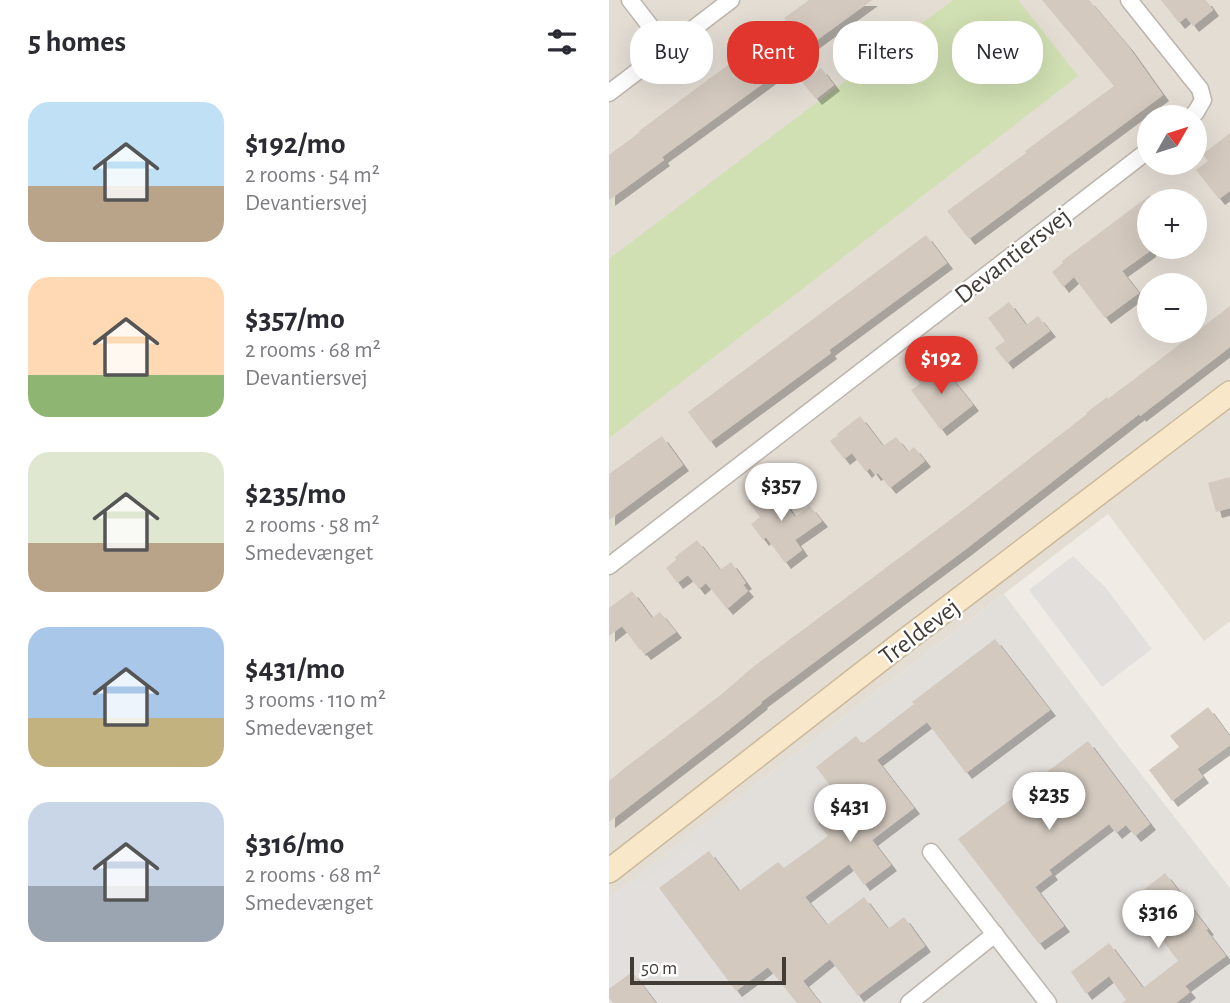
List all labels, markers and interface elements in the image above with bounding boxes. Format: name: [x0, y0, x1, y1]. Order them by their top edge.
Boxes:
chip: Buy: [630, 21, 713, 84]
chip: Rent: [727, 21, 819, 84]
chip: Filters: [833, 21, 938, 84]
chip: New: [952, 21, 1043, 84]
icon: filters: [543, 23, 581, 61]
text: 5 homes: [28, 27, 126, 57]
north arrow: [1137, 105, 1207, 175]
map controls: [1137, 105, 1207, 343]
text: $192/mo: [245, 129, 345, 159]
icon: home: [84, 130, 168, 214]
text: 2 rooms · 54 m²: [245, 164, 380, 187]
button: +: [1137, 189, 1207, 259]
text: Devantiersvej: [245, 192, 368, 215]
street label: Devantiersvej: [950, 203, 1075, 309]
button: −: [1137, 273, 1207, 343]
text: $357/mo: [245, 304, 345, 334]
icon: home: [84, 305, 168, 389]
pin: $192: [900, 336, 982, 396]
text: 2 rooms · 68 m²: [245, 339, 381, 362]
text: $192: [921, 347, 961, 370]
text: Devantiersvej: [245, 367, 368, 390]
pin: $357: [740, 463, 822, 523]
text: $357: [761, 474, 801, 497]
text: $235/mo: [245, 479, 346, 509]
icon: home: [84, 480, 168, 564]
text: 2 rooms · 58 m²: [245, 514, 380, 537]
text: Smedevænget: [245, 542, 373, 565]
street label: Treldevej: [875, 593, 964, 670]
text: $431/mo: [245, 654, 345, 684]
icon: home: [84, 655, 168, 739]
text: 3 rooms · 110 m²: [245, 689, 386, 712]
text: Smedevænget: [245, 717, 373, 740]
pin: $235: [1008, 772, 1090, 832]
text: $235: [1028, 783, 1070, 806]
pin: $431: [809, 784, 891, 844]
text: $431: [830, 795, 870, 818]
text: $316/mo: [245, 829, 344, 859]
icon: home: [84, 830, 168, 914]
text: 2 rooms · 68 m²: [245, 864, 381, 887]
pin: $316: [1117, 890, 1199, 950]
text: Smedevænget: [245, 892, 373, 915]
text: $316: [1138, 901, 1178, 924]
scale bar: [630, 954, 786, 986]
text: 50 m: [641, 959, 677, 978]

